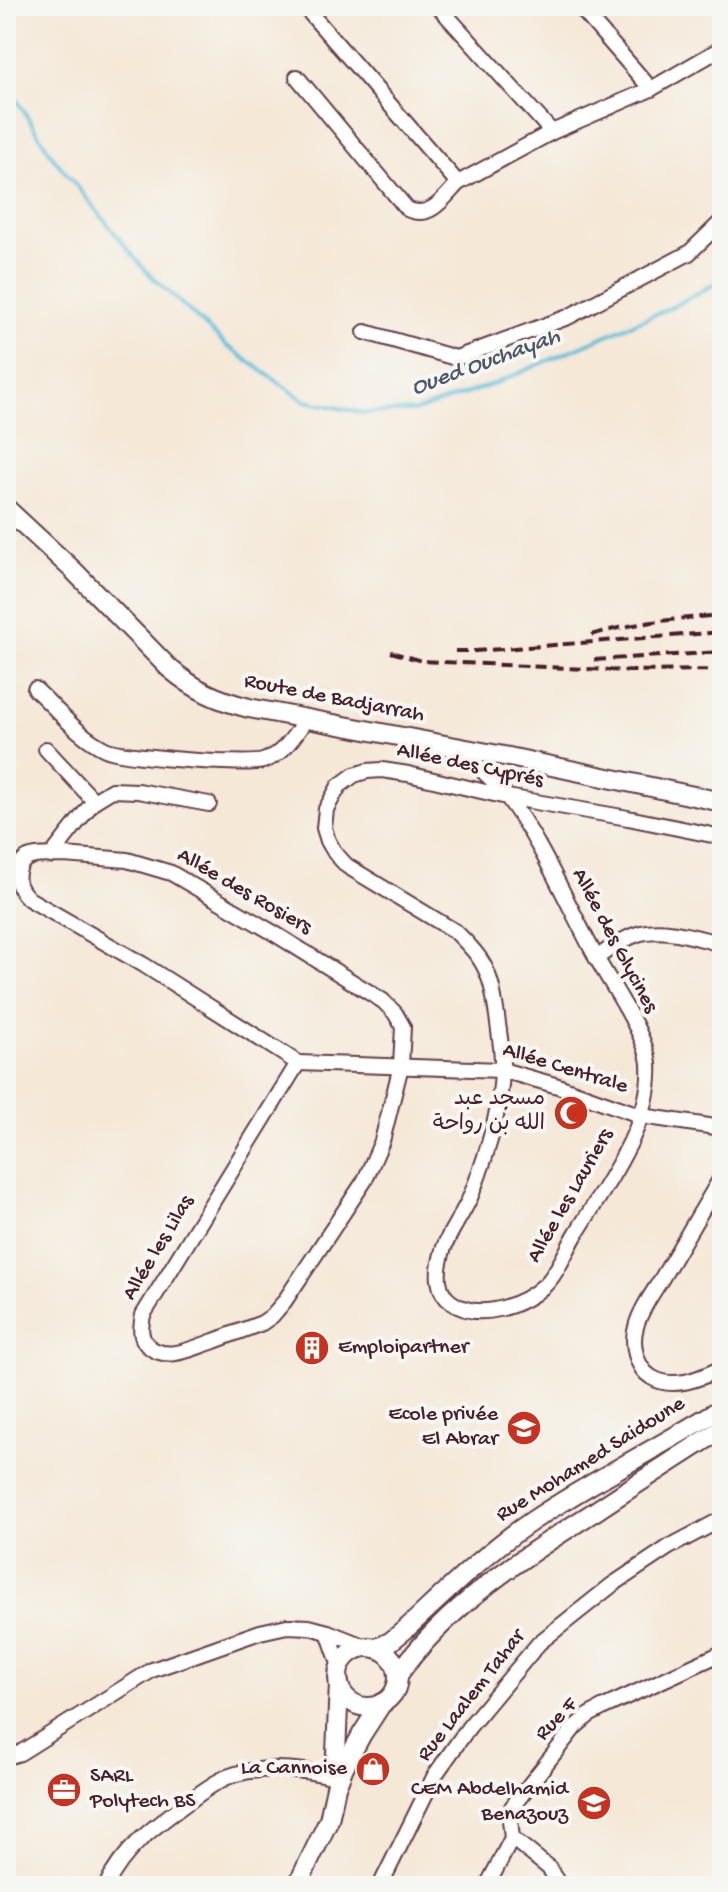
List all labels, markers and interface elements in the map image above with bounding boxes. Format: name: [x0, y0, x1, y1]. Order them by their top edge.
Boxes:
water label: Oued Ouchayah: [408, 322, 565, 403]
street label: Route de Badjarrah: [242, 669, 426, 729]
street label: Allée des Cyprés: [394, 738, 546, 794]
street label: Allée des Rosiers: [172, 843, 317, 942]
street label: Allée des Glycines: [565, 864, 663, 1018]
street label: Allée Centrale: [499, 1038, 631, 1101]
place label: مسجد عبد الله بن رواحة: [433, 1087, 545, 1138]
mosque icon: مسجد عبد الله بن رواحة: [552, 1094, 590, 1132]
street label: Allée les Lauriers: [522, 1124, 620, 1268]
street label: Allée les Lilas: [117, 1190, 201, 1305]
building icon: Emploipartner: [293, 1329, 331, 1367]
place label: Emploipartner: [338, 1335, 471, 1361]
street label: Rue Mohamed Saidoune: [492, 1391, 691, 1529]
place label: Ecole privée El Abrar: [388, 1402, 500, 1453]
school or university icon: Ecole privée El Abrar: [505, 1409, 543, 1447]
street label: Rue Laalem Tahar: [412, 1623, 533, 1767]
street label: Rue F: [530, 1692, 585, 1747]
shop icon: La Cannoise: [354, 1750, 392, 1788]
place label: La Cannoise: [241, 1756, 348, 1782]
place label: SARL Polytech BS: [89, 1764, 196, 1815]
office icon: SARL Polytech BS: [45, 1771, 83, 1809]
place label: CEM Abdelhamid Benazouz: [411, 1777, 570, 1828]
school or university icon: CEM Abdelhamid Benazouz: [575, 1784, 613, 1822]

